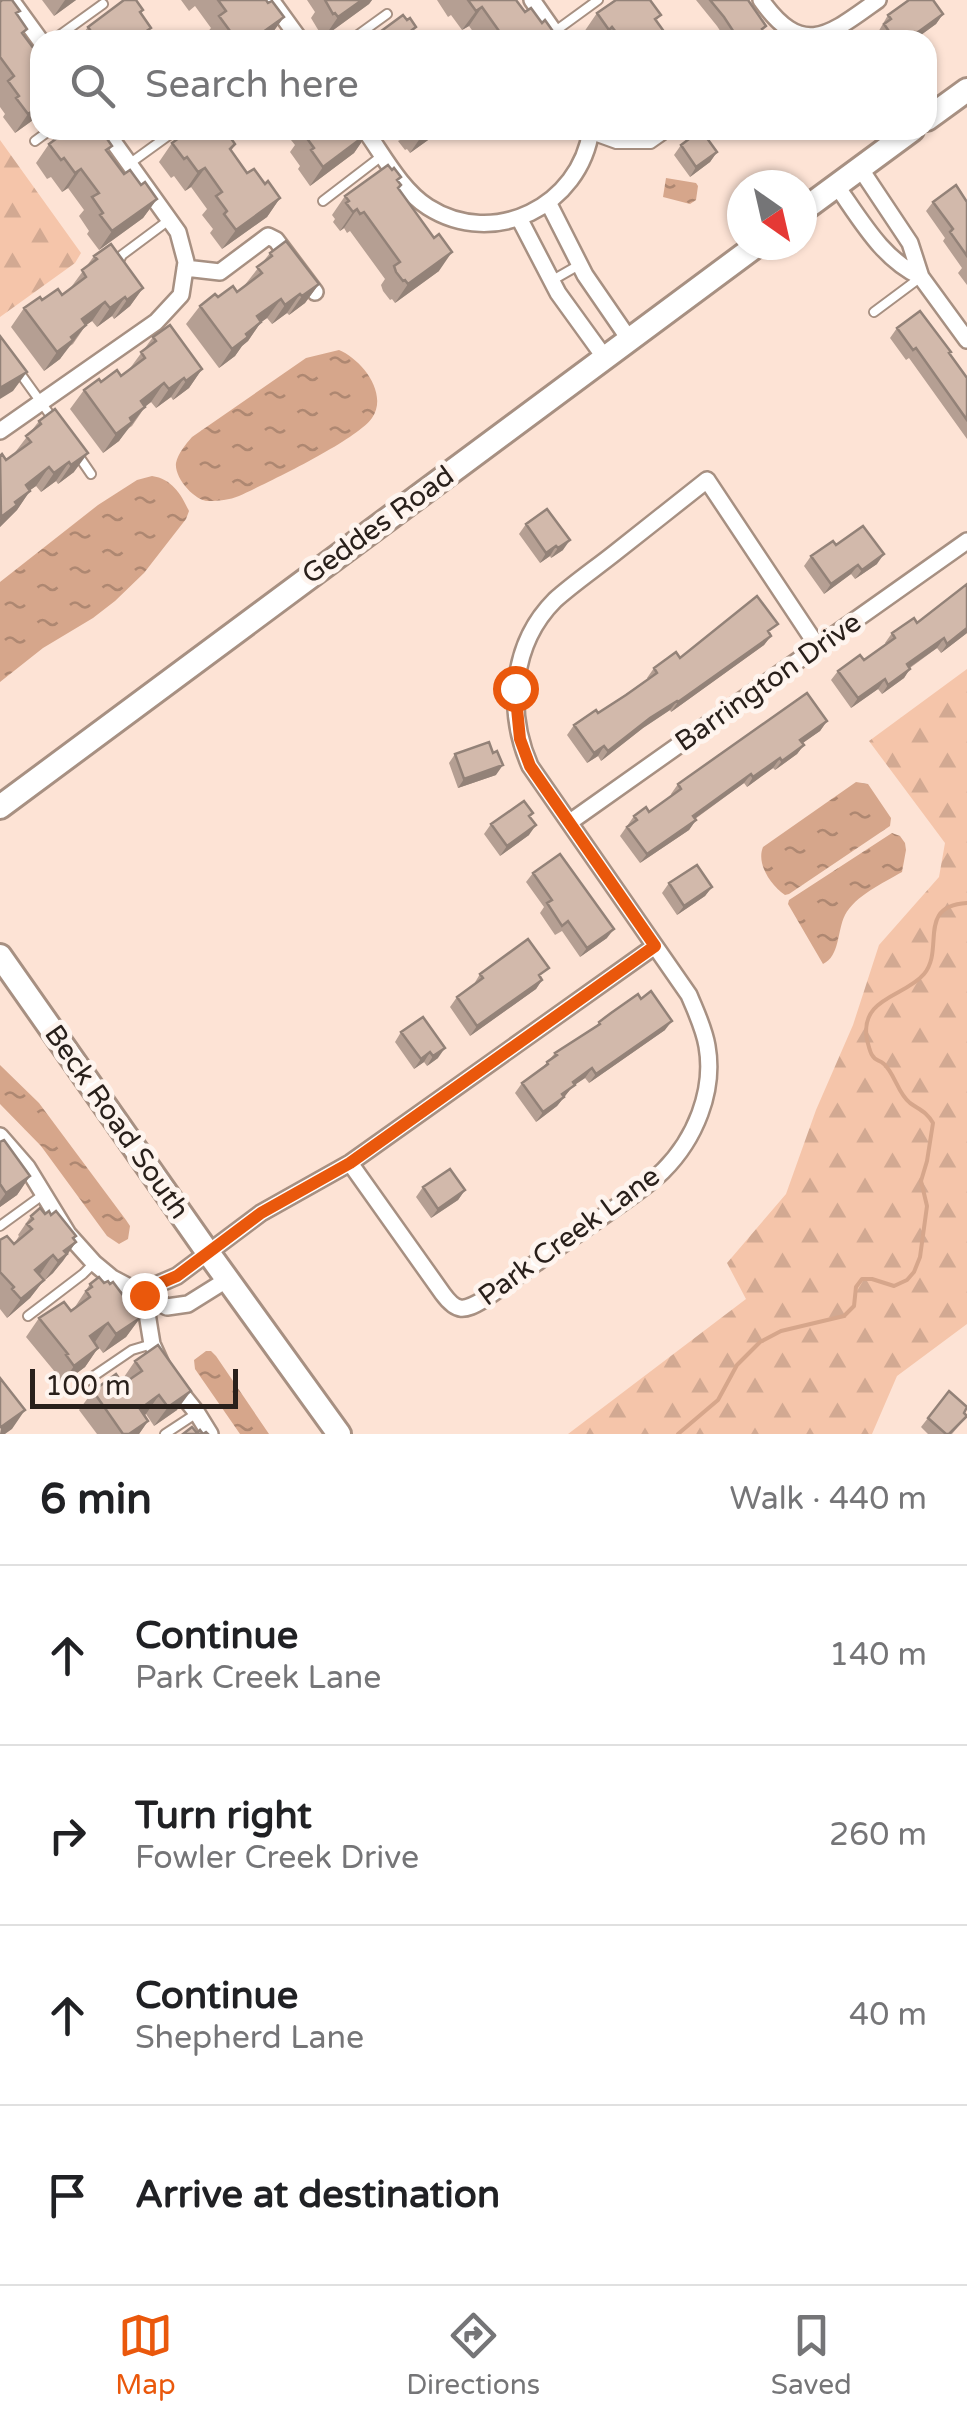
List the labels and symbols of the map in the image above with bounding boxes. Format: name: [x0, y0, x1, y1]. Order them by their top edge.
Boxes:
north arrow: [727, 170, 817, 260]
street label: Geddes Road: [295, 459, 461, 591]
street label: Barrington Drive: [669, 605, 867, 759]
route start: [493, 666, 539, 712]
street label: Beck Road South: [37, 1018, 197, 1226]
street label: Park Creek Lane: [472, 1159, 666, 1313]
route end: [122, 1273, 168, 1319]
scale bar: [30, 1364, 238, 1408]

